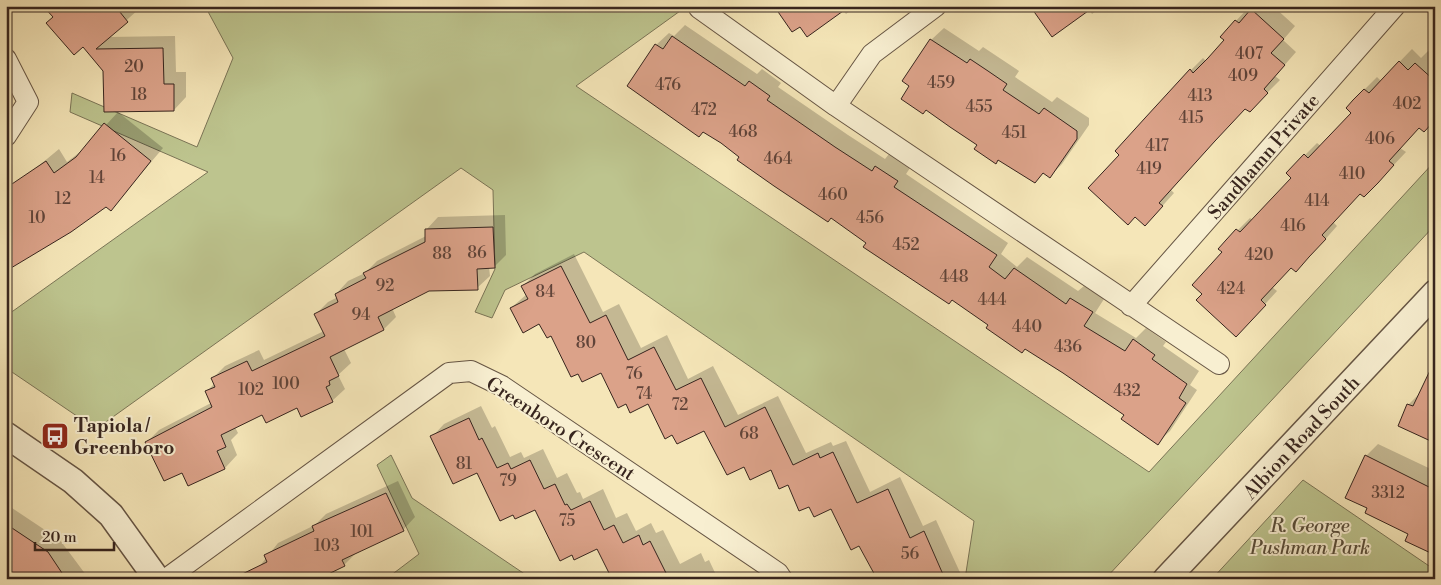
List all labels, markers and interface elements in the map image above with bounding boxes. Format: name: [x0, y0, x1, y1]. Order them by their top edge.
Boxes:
house number: 407: [1235, 44, 1263, 64]
house number: 20: [124, 57, 144, 77]
house number: 409: [1228, 66, 1258, 86]
house number: 459: [927, 73, 955, 93]
house number: 476: [655, 75, 681, 95]
house number: 18: [131, 85, 147, 105]
house number: 413: [1187, 86, 1213, 106]
street label: Sandhamn Private: [1203, 89, 1325, 224]
house number: 402: [1393, 94, 1422, 114]
house number: 455: [965, 97, 993, 117]
house number: 472: [691, 100, 717, 120]
house number: 415: [1178, 108, 1204, 128]
house number: 468: [728, 122, 758, 142]
house number: 451: [1001, 123, 1027, 143]
house number: 406: [1365, 129, 1395, 149]
house number: 417: [1145, 136, 1169, 156]
house number: 16: [110, 146, 126, 166]
house number: 464: [763, 149, 793, 169]
house number: 419: [1136, 159, 1162, 179]
house number: 410: [1339, 164, 1365, 184]
house number: 14: [89, 168, 105, 188]
house number: 460: [818, 185, 848, 205]
house number: 12: [55, 189, 71, 209]
house number: 414: [1304, 191, 1330, 211]
house number: 10: [29, 208, 46, 228]
house number: 456: [856, 208, 884, 228]
house number: 416: [1280, 216, 1306, 236]
house number: 452: [892, 235, 920, 255]
house number: 86: [467, 243, 487, 263]
house number: 88: [432, 244, 452, 264]
house number: 420: [1244, 245, 1274, 265]
house number: 448: [939, 267, 969, 287]
house number: 92: [376, 276, 394, 296]
house number: 424: [1217, 279, 1246, 299]
house number: 84: [535, 282, 555, 302]
house number: 444: [977, 290, 1007, 310]
house number: 94: [351, 305, 371, 325]
house number: 440: [1012, 317, 1042, 337]
house number: 80: [576, 333, 596, 353]
house number: 436: [1054, 337, 1082, 357]
house number: 76: [625, 364, 643, 384]
street label: Albion Road South: [1238, 371, 1365, 505]
street label: Greenboro Crescent: [481, 372, 640, 486]
house number: 100: [272, 374, 300, 394]
house number: 102: [238, 380, 264, 400]
house number: 432: [1113, 381, 1141, 401]
house number: 74: [636, 384, 653, 404]
house number: 72: [672, 395, 689, 415]
place label: Tapiola / Greenboro: [74, 414, 174, 460]
bus stop icon: Tapiola / Greenboro: [40, 421, 70, 451]
house number: 68: [739, 424, 759, 444]
house number: 81: [456, 454, 472, 474]
house number: 79: [499, 471, 517, 491]
house number: 3312: [1371, 483, 1405, 503]
house number: 75: [559, 511, 575, 531]
park label: R. George Pushman Park: [1249, 514, 1370, 560]
scale bar: [35, 520, 114, 552]
house number: 101: [350, 522, 374, 542]
text: 20 m: [42, 528, 77, 547]
house number: 103: [314, 536, 340, 556]
house number: 56: [901, 544, 920, 564]

